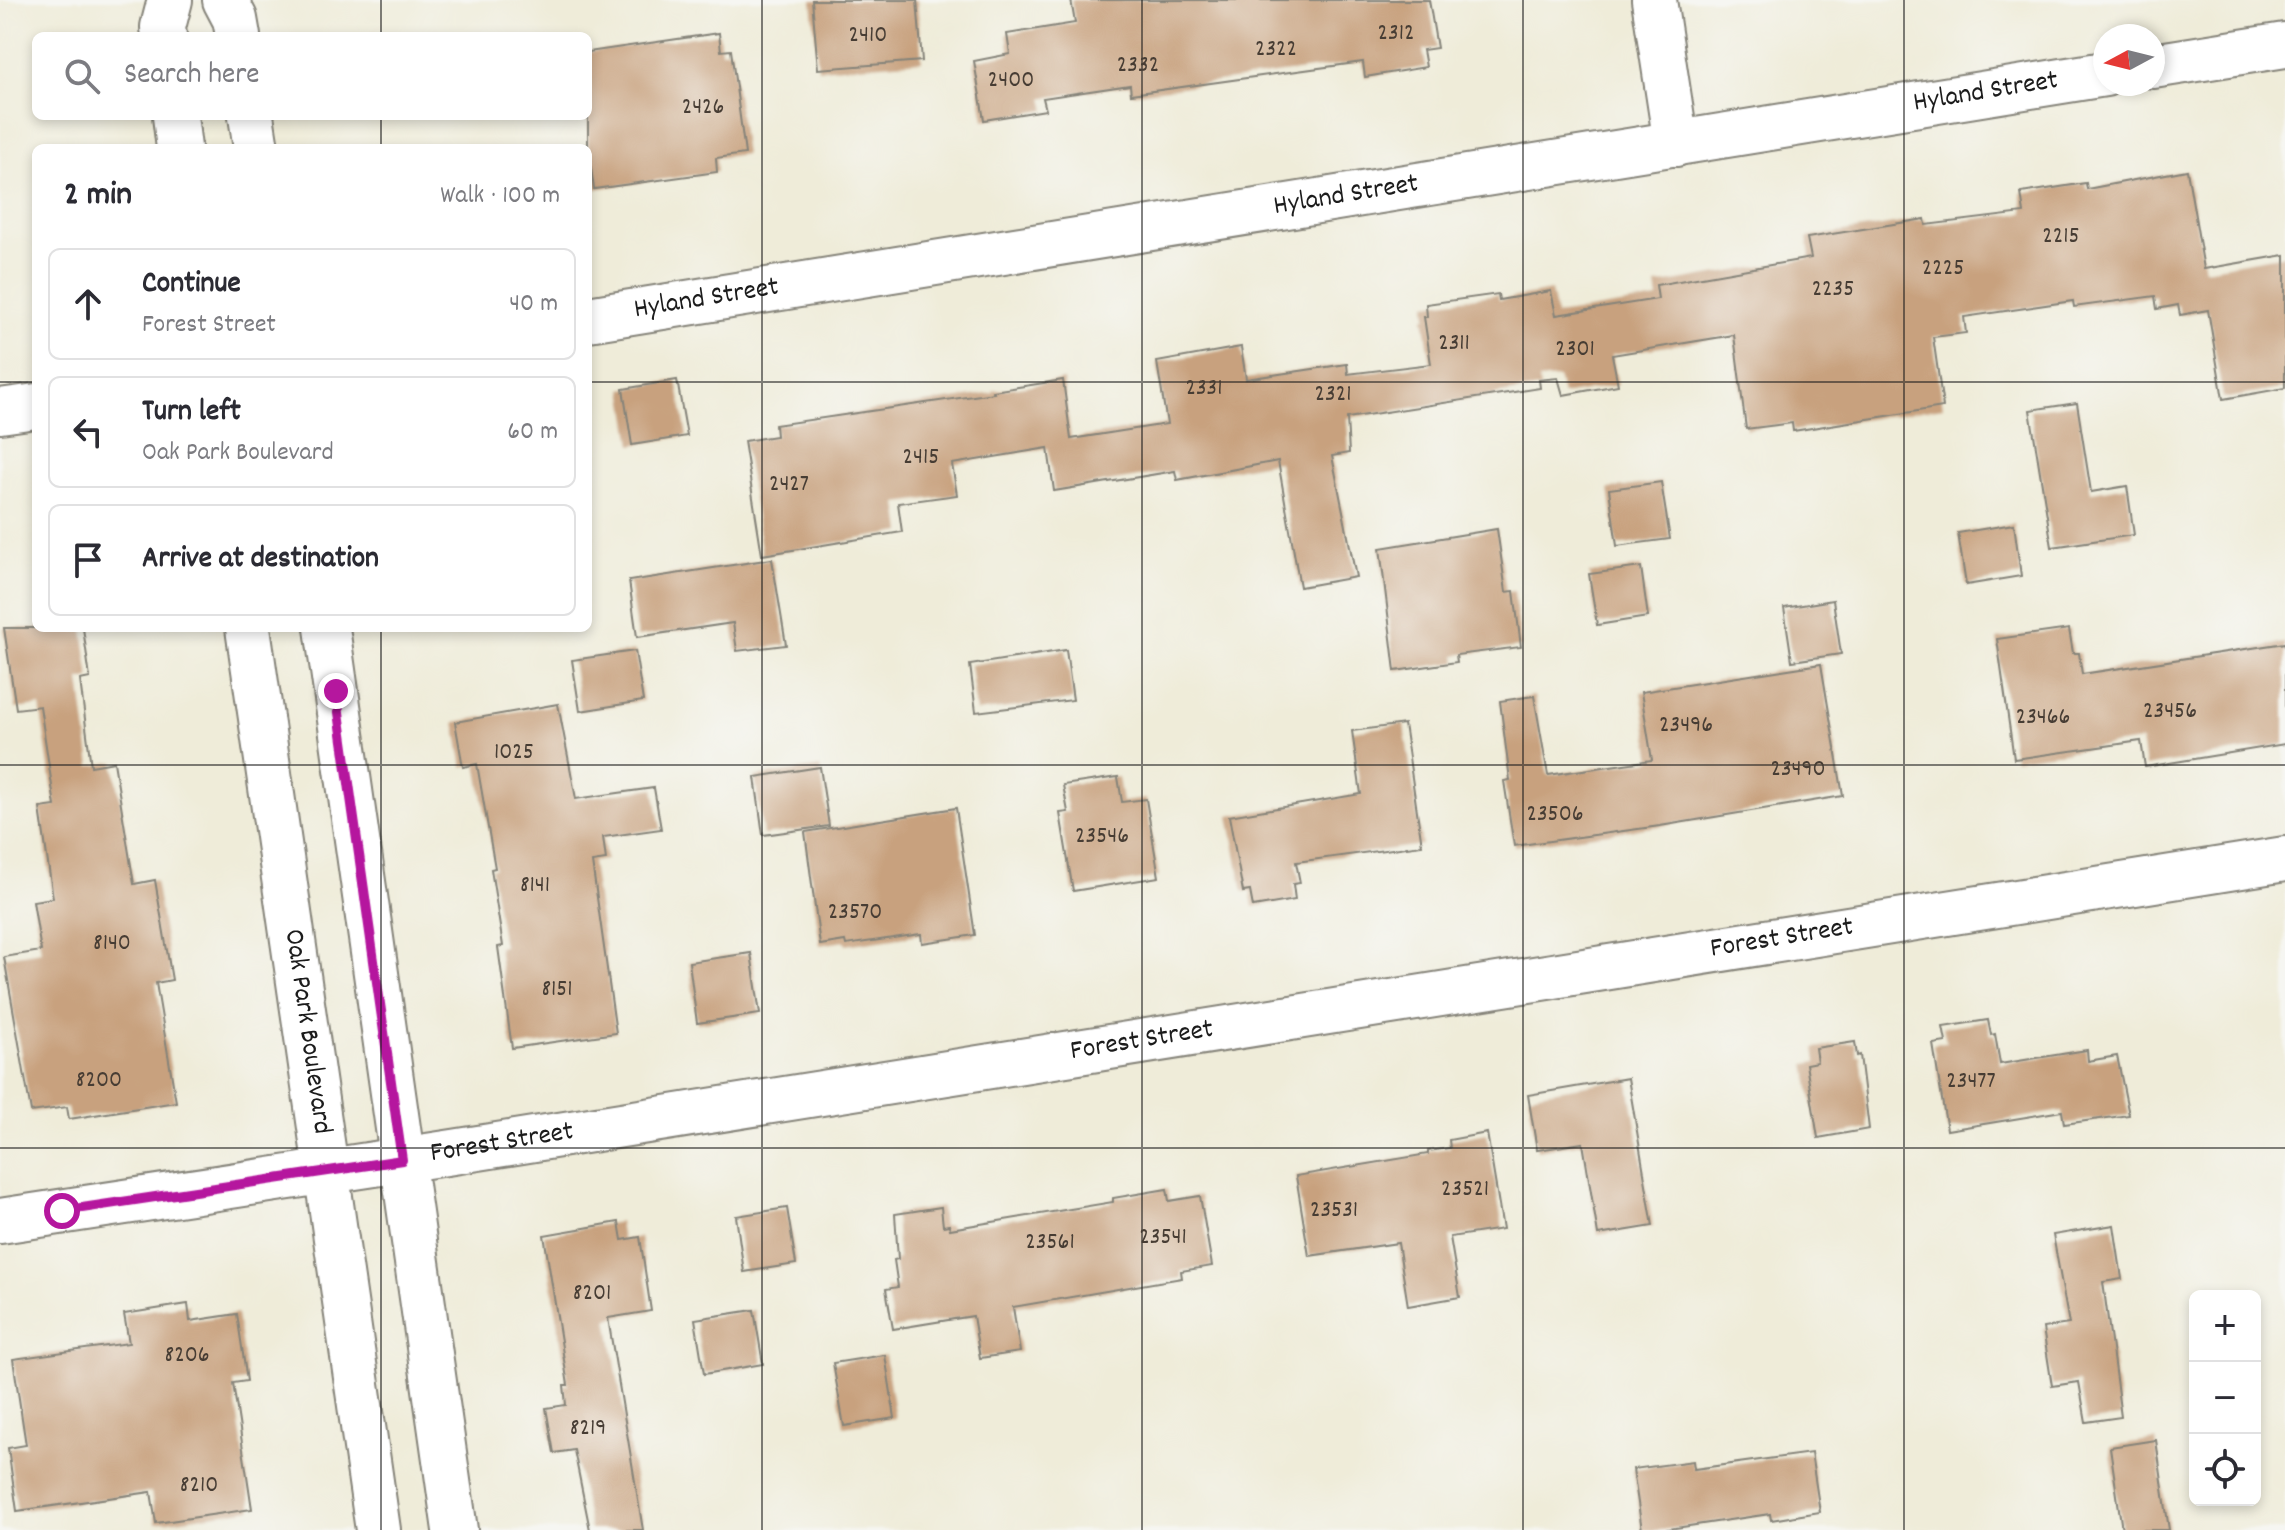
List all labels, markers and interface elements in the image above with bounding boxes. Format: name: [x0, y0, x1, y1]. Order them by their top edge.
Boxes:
house number: 2312: [1378, 17, 1414, 51]
house number: 2410: [849, 19, 887, 53]
north arrow: [2093, 24, 2165, 96]
search box: [32, 32, 592, 120]
house number: 2322: [1255, 33, 1297, 67]
house number: 2332: [1117, 49, 1159, 83]
icon: search: [60, 54, 104, 98]
text: Search here: [124, 55, 260, 98]
street label: Hyland Street: [1911, 62, 2061, 125]
house number: 2400: [988, 64, 1034, 98]
house number: 2426: [682, 91, 724, 125]
street label: Hyland Street: [1271, 165, 1421, 228]
text: 2 min: [64, 172, 132, 221]
text: Walk · 100 m: [440, 178, 560, 215]
house number: 2215: [2042, 220, 2080, 254]
house number: 2225: [1922, 252, 1964, 286]
text: Continue: [142, 264, 241, 307]
street label: Hyland Street: [631, 268, 782, 331]
house number: 2235: [1812, 273, 1854, 307]
icon: ahead: [66, 282, 110, 326]
text: 40 m: [509, 286, 558, 323]
text: Forest Street: [142, 307, 276, 344]
house number: 2311: [1438, 327, 1470, 361]
house number: 2301: [1555, 333, 1595, 367]
house number: 2331: [1185, 372, 1223, 406]
house number: 2321: [1315, 378, 1351, 412]
text: Turn left: [142, 392, 241, 435]
icon: left: [66, 410, 110, 454]
text: 60 m: [507, 414, 558, 451]
text: Oak Park Boulevard: [142, 435, 334, 472]
house number: 2415: [903, 441, 939, 475]
house number: 2427: [769, 468, 809, 502]
icon: arrive: [66, 538, 110, 582]
text: Arrive at destination: [142, 539, 379, 582]
route end: [318, 673, 354, 709]
house number: 23456: [2143, 695, 2197, 729]
house number: 23466: [2016, 701, 2070, 735]
house number: 23496: [1659, 709, 1713, 743]
house number: 1025: [494, 736, 534, 770]
house number: 23490: [1770, 753, 1826, 787]
house number: 23506: [1526, 798, 1584, 832]
house number: 23546: [1075, 820, 1129, 854]
house number: 8141: [520, 869, 550, 903]
house number: 23570: [828, 896, 882, 930]
street label: Forest Street: [1707, 908, 1856, 971]
house number: 8140: [93, 927, 131, 961]
street label: Oak Park Boulevard: [272, 927, 341, 1137]
house number: 8151: [541, 973, 573, 1007]
street label: Forest Street: [1068, 1011, 1216, 1073]
house number: 8200: [76, 1064, 122, 1098]
house number: 23477: [1946, 1065, 1996, 1099]
street label: Forest Street: [428, 1113, 577, 1175]
house number: 23521: [1441, 1173, 1489, 1207]
route start: [44, 1193, 80, 1229]
house number: 23531: [1310, 1194, 1358, 1228]
house number: 23541: [1139, 1221, 1187, 1255]
house number: 23561: [1025, 1226, 1075, 1260]
house number: 8201: [573, 1277, 611, 1311]
map controls: [2189, 1290, 2261, 1506]
button: +: [2189, 1290, 2261, 1362]
house number: 8206: [165, 1339, 209, 1373]
button: −: [2189, 1362, 2261, 1434]
house number: 8219: [570, 1412, 606, 1446]
button: locate: [2189, 1434, 2261, 1506]
house number: 8210: [180, 1469, 218, 1503]

